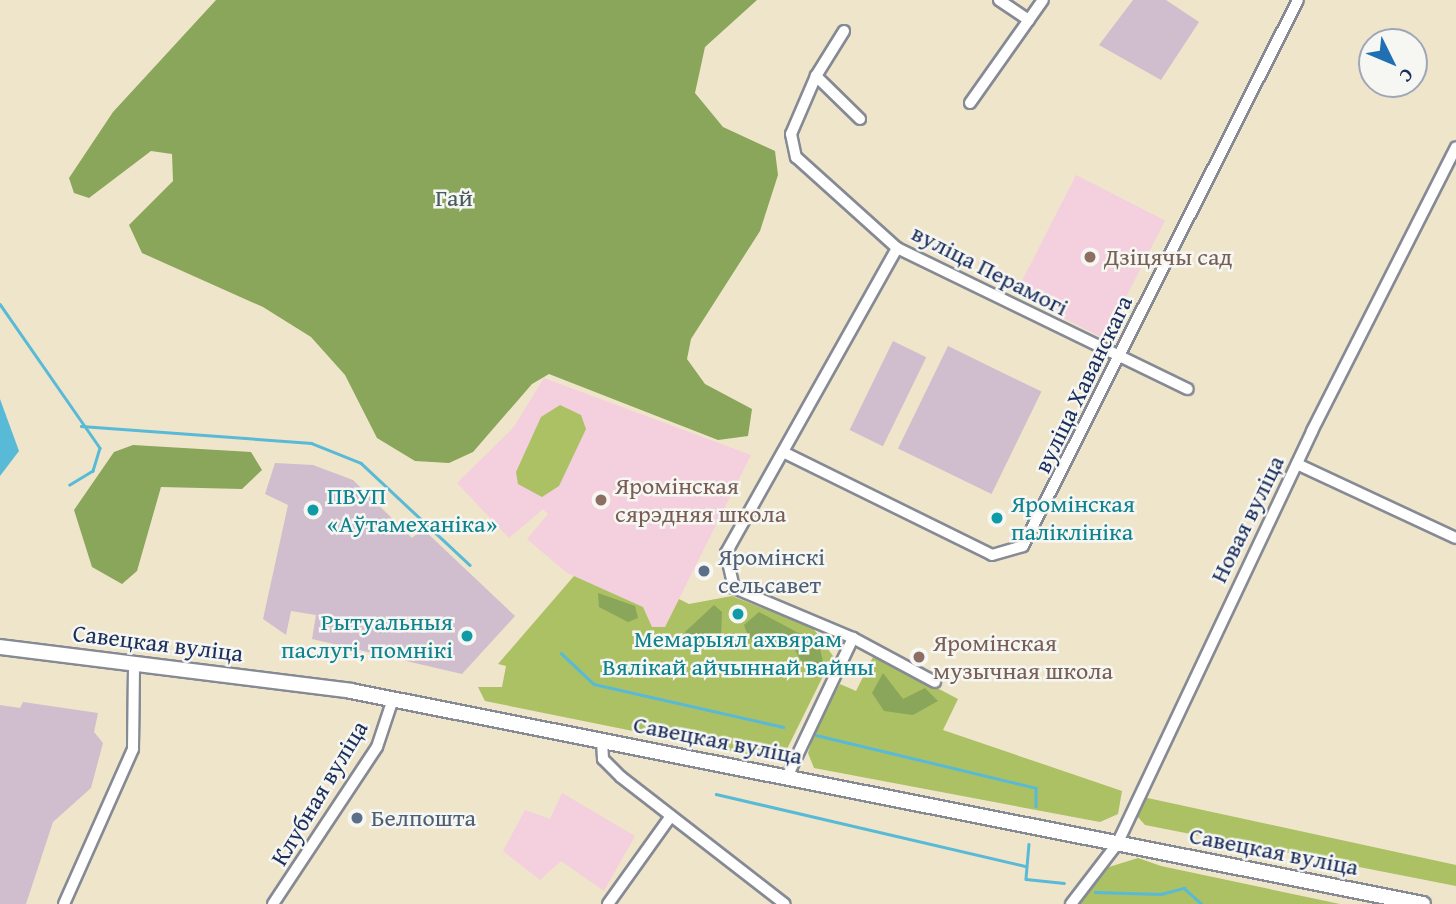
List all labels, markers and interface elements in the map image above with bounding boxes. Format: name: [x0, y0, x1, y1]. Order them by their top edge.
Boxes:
north arrow: [1358, 28, 1428, 98]
text: С: [1393, 62, 1421, 89]
park label: Гай: [435, 184, 473, 212]
street label: вуліца Перамогі: [907, 218, 1073, 322]
place label: Дзіцячы сад: [1104, 243, 1232, 271]
marker: Дзіцячы сад: [1082, 249, 1098, 265]
street label: вуліца Хаванскага: [1028, 291, 1138, 477]
street label: Новая вуліца: [1204, 451, 1290, 587]
place label: Яромінская сярэдняя школа: [615, 472, 786, 528]
place label: ПВУП «Аўтамеханіка»: [327, 482, 497, 538]
place label: Яромінская паліклініка: [1011, 490, 1135, 546]
marker: Яромінская сярэдняя школа: [593, 492, 609, 508]
marker: ПВУП «Аўтамеханіка»: [305, 502, 321, 518]
marker: Яромінская паліклініка: [989, 510, 1005, 526]
place label: Яромінскі сельсавет: [718, 543, 825, 599]
marker: Яромінскі сельсавет: [696, 563, 712, 579]
marker: Мемарыял ахвярам Вялікай айчыннай вайны: [730, 606, 746, 622]
place label: Рытуальныя паслугі, помнікі: [281, 608, 453, 664]
street label: Савецкая вуліца: [71, 618, 245, 668]
place label: Мемарыял ахвярам Вялікай айчыннай вайны: [602, 625, 874, 681]
marker: Рытуальныя паслугі, помнікі: [459, 628, 475, 644]
place label: Яромінская музычная школа: [933, 629, 1113, 685]
marker: Яромінская музычная школа: [911, 649, 927, 665]
street label: Савецкая вуліца: [631, 710, 805, 770]
street label: Клубная вуліца: [264, 715, 374, 871]
place label: Белпошта: [371, 804, 476, 832]
marker: Белпошта: [349, 810, 365, 826]
street label: Савецкая вуліца: [1187, 821, 1361, 881]

